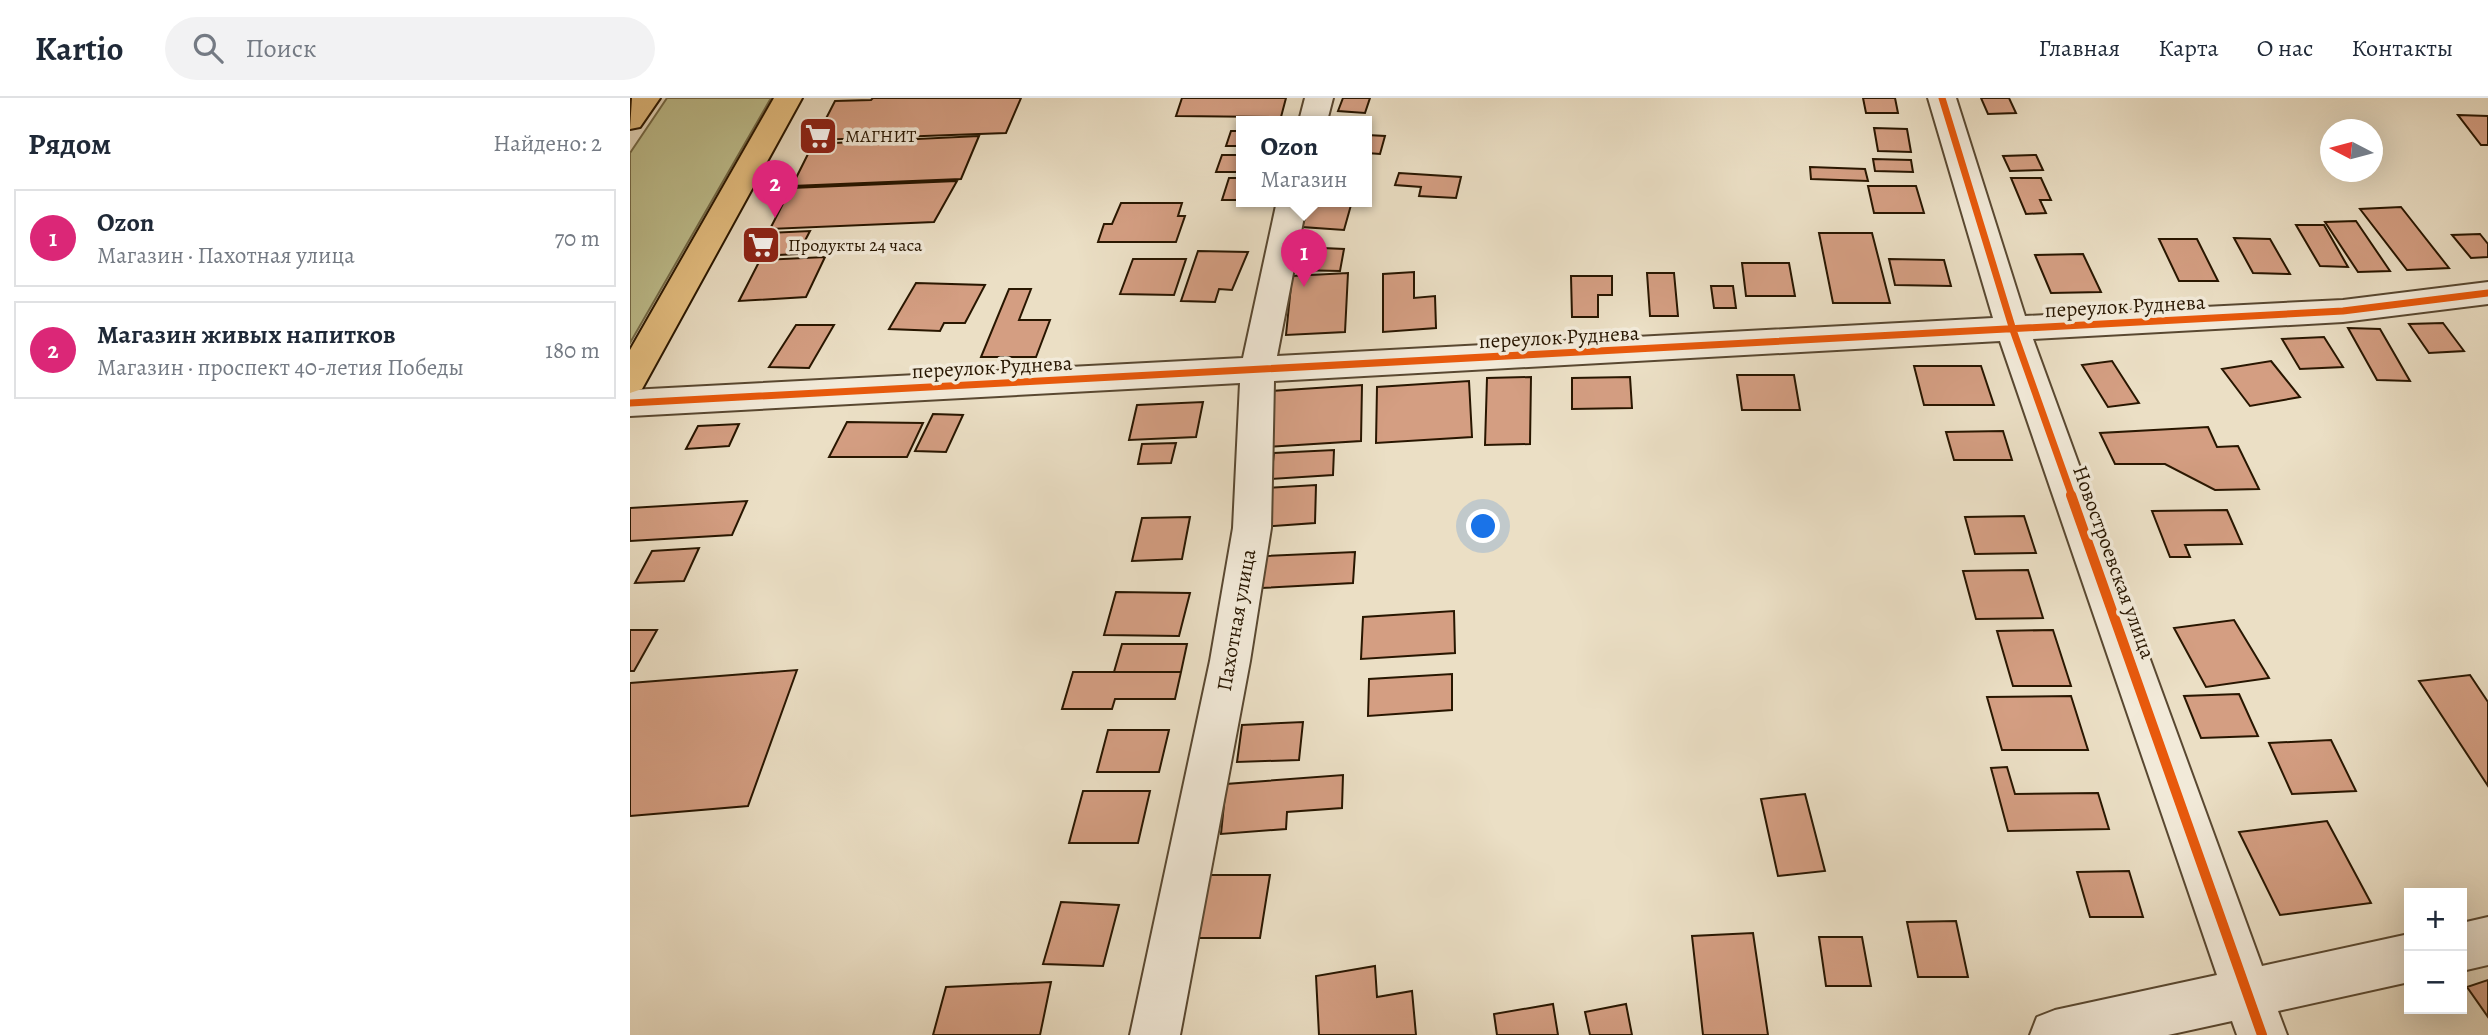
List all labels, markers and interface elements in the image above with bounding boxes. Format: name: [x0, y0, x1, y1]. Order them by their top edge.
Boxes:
search box: [165, 17, 655, 80]
text: Kartio: [35, 26, 123, 71]
icon: search: [189, 29, 227, 67]
text: Поиск: [245, 31, 317, 66]
text: Главная: [2039, 32, 2120, 64]
text: Карта: [2158, 32, 2219, 64]
text: О нас: [2257, 32, 2313, 64]
text: Контакты: [2351, 32, 2453, 64]
supermarket icon: МАГНИТ: [797, 115, 839, 157]
popup: [1236, 116, 1372, 207]
north arrow: [2320, 119, 2383, 182]
text: Рядом: [28, 124, 111, 164]
place label: МАГНИТ: [845, 124, 916, 148]
text: Найдено: 2: [493, 128, 602, 159]
text: Ozon: [1261, 129, 1318, 164]
pin: 2: [752, 160, 798, 218]
text: Магазин: [1261, 164, 1347, 195]
text: Ozon: [97, 205, 155, 240]
text: 1: [49, 223, 57, 254]
text: 70 m: [554, 223, 600, 254]
supermarket icon: Продукты 24 часа: [740, 224, 782, 266]
pin: 1: [1281, 229, 1327, 287]
place label: Продукты 24 часа: [788, 233, 923, 257]
text: Магазин · Пахотная улица: [97, 240, 355, 271]
street label: переулок Руднева: [2044, 288, 2206, 324]
text: Магазин живых напитков: [97, 317, 396, 352]
street label: переулок Руднева: [1478, 319, 1640, 355]
text: 2: [47, 335, 59, 366]
text: 180 m: [545, 335, 600, 366]
street label: переулок Руднева: [911, 349, 1073, 385]
text: Магазин · проспект 40-летия Победы: [97, 352, 464, 383]
street label: Новостроевская улица: [2066, 462, 2162, 663]
your location: [1466, 509, 1500, 543]
street label: Пахотная улица: [1210, 546, 1262, 693]
map controls: [2404, 888, 2467, 1014]
button: +: [2404, 888, 2467, 951]
button: −: [2404, 951, 2467, 1014]

